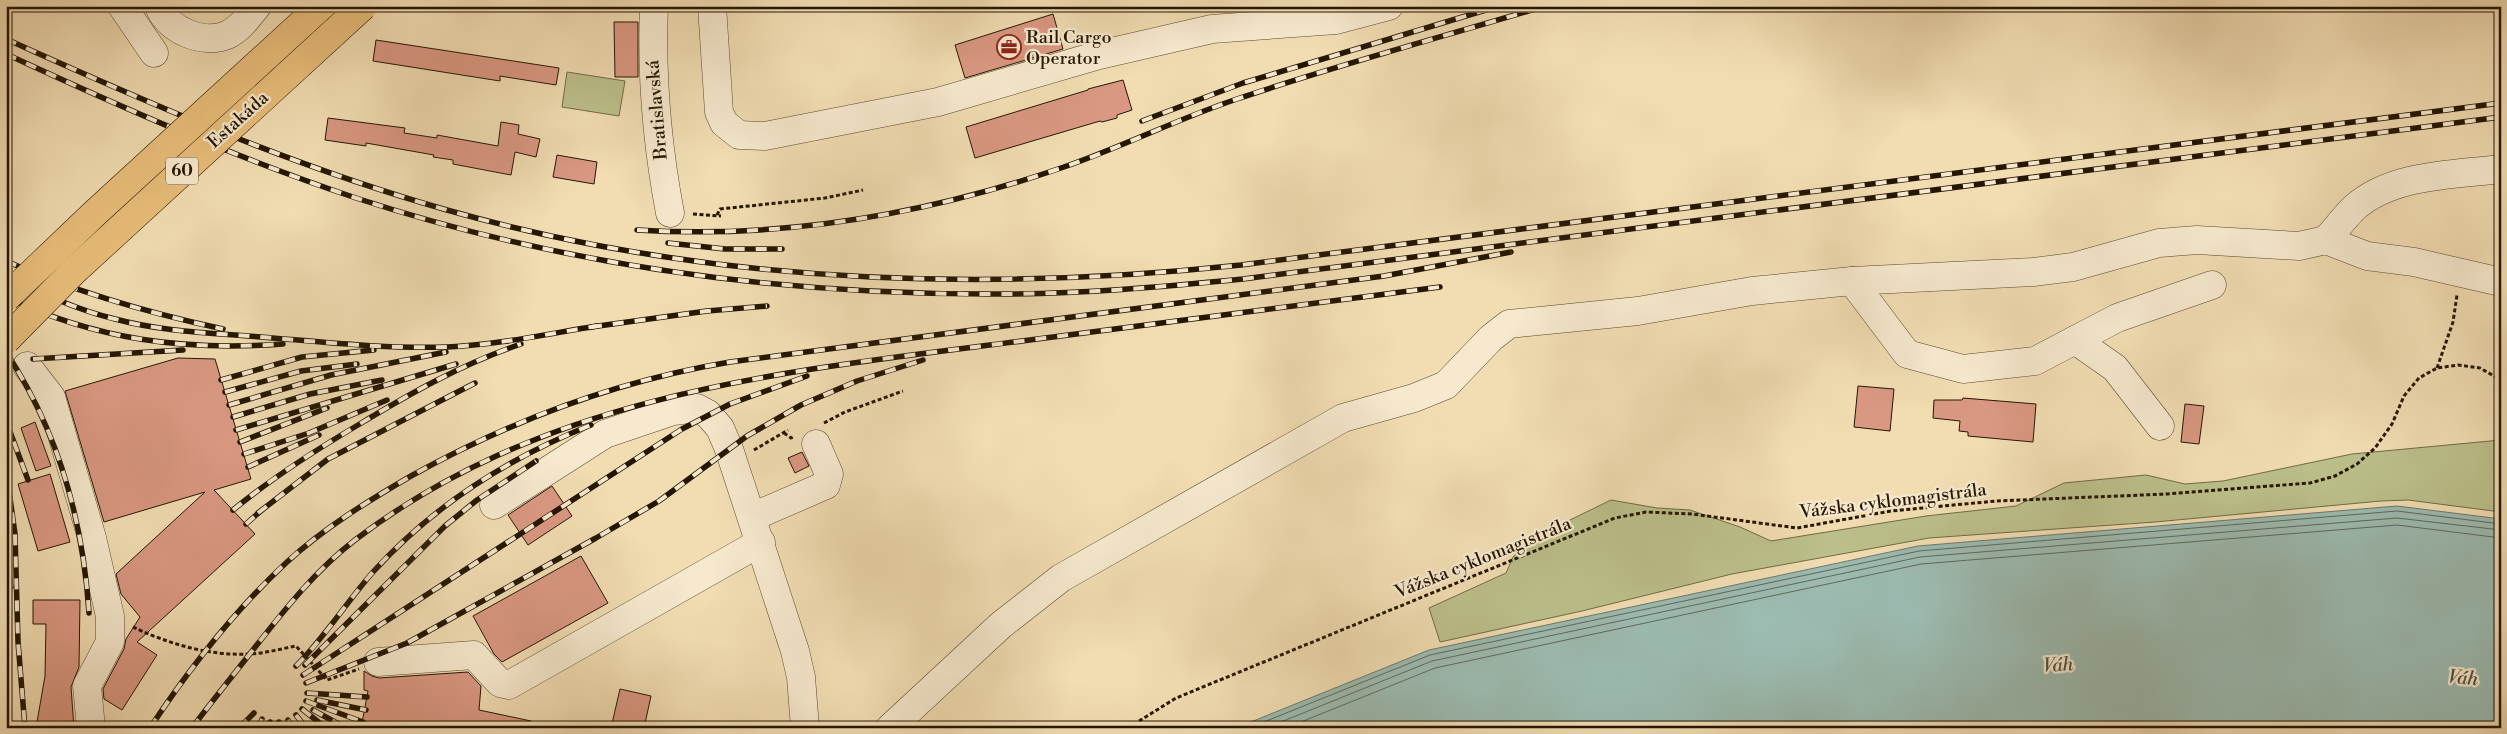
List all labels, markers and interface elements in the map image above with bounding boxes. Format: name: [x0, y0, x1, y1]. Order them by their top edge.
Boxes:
place label: Rail Cargo Operator: [1026, 26, 1112, 70]
office icon: Rail Cargo Operator: [996, 34, 1022, 60]
street label: Bratislavská: [641, 58, 673, 162]
street label: Estakáda: [203, 86, 274, 154]
road number: 60: [166, 158, 198, 185]
street label: Vážska cyklomagistrála: [1797, 478, 1989, 524]
street label: Vážska cyklomagistrála: [1391, 512, 1575, 604]
water label: Váh: [2042, 652, 2074, 678]
water label: Váh: [2447, 665, 2480, 691]

